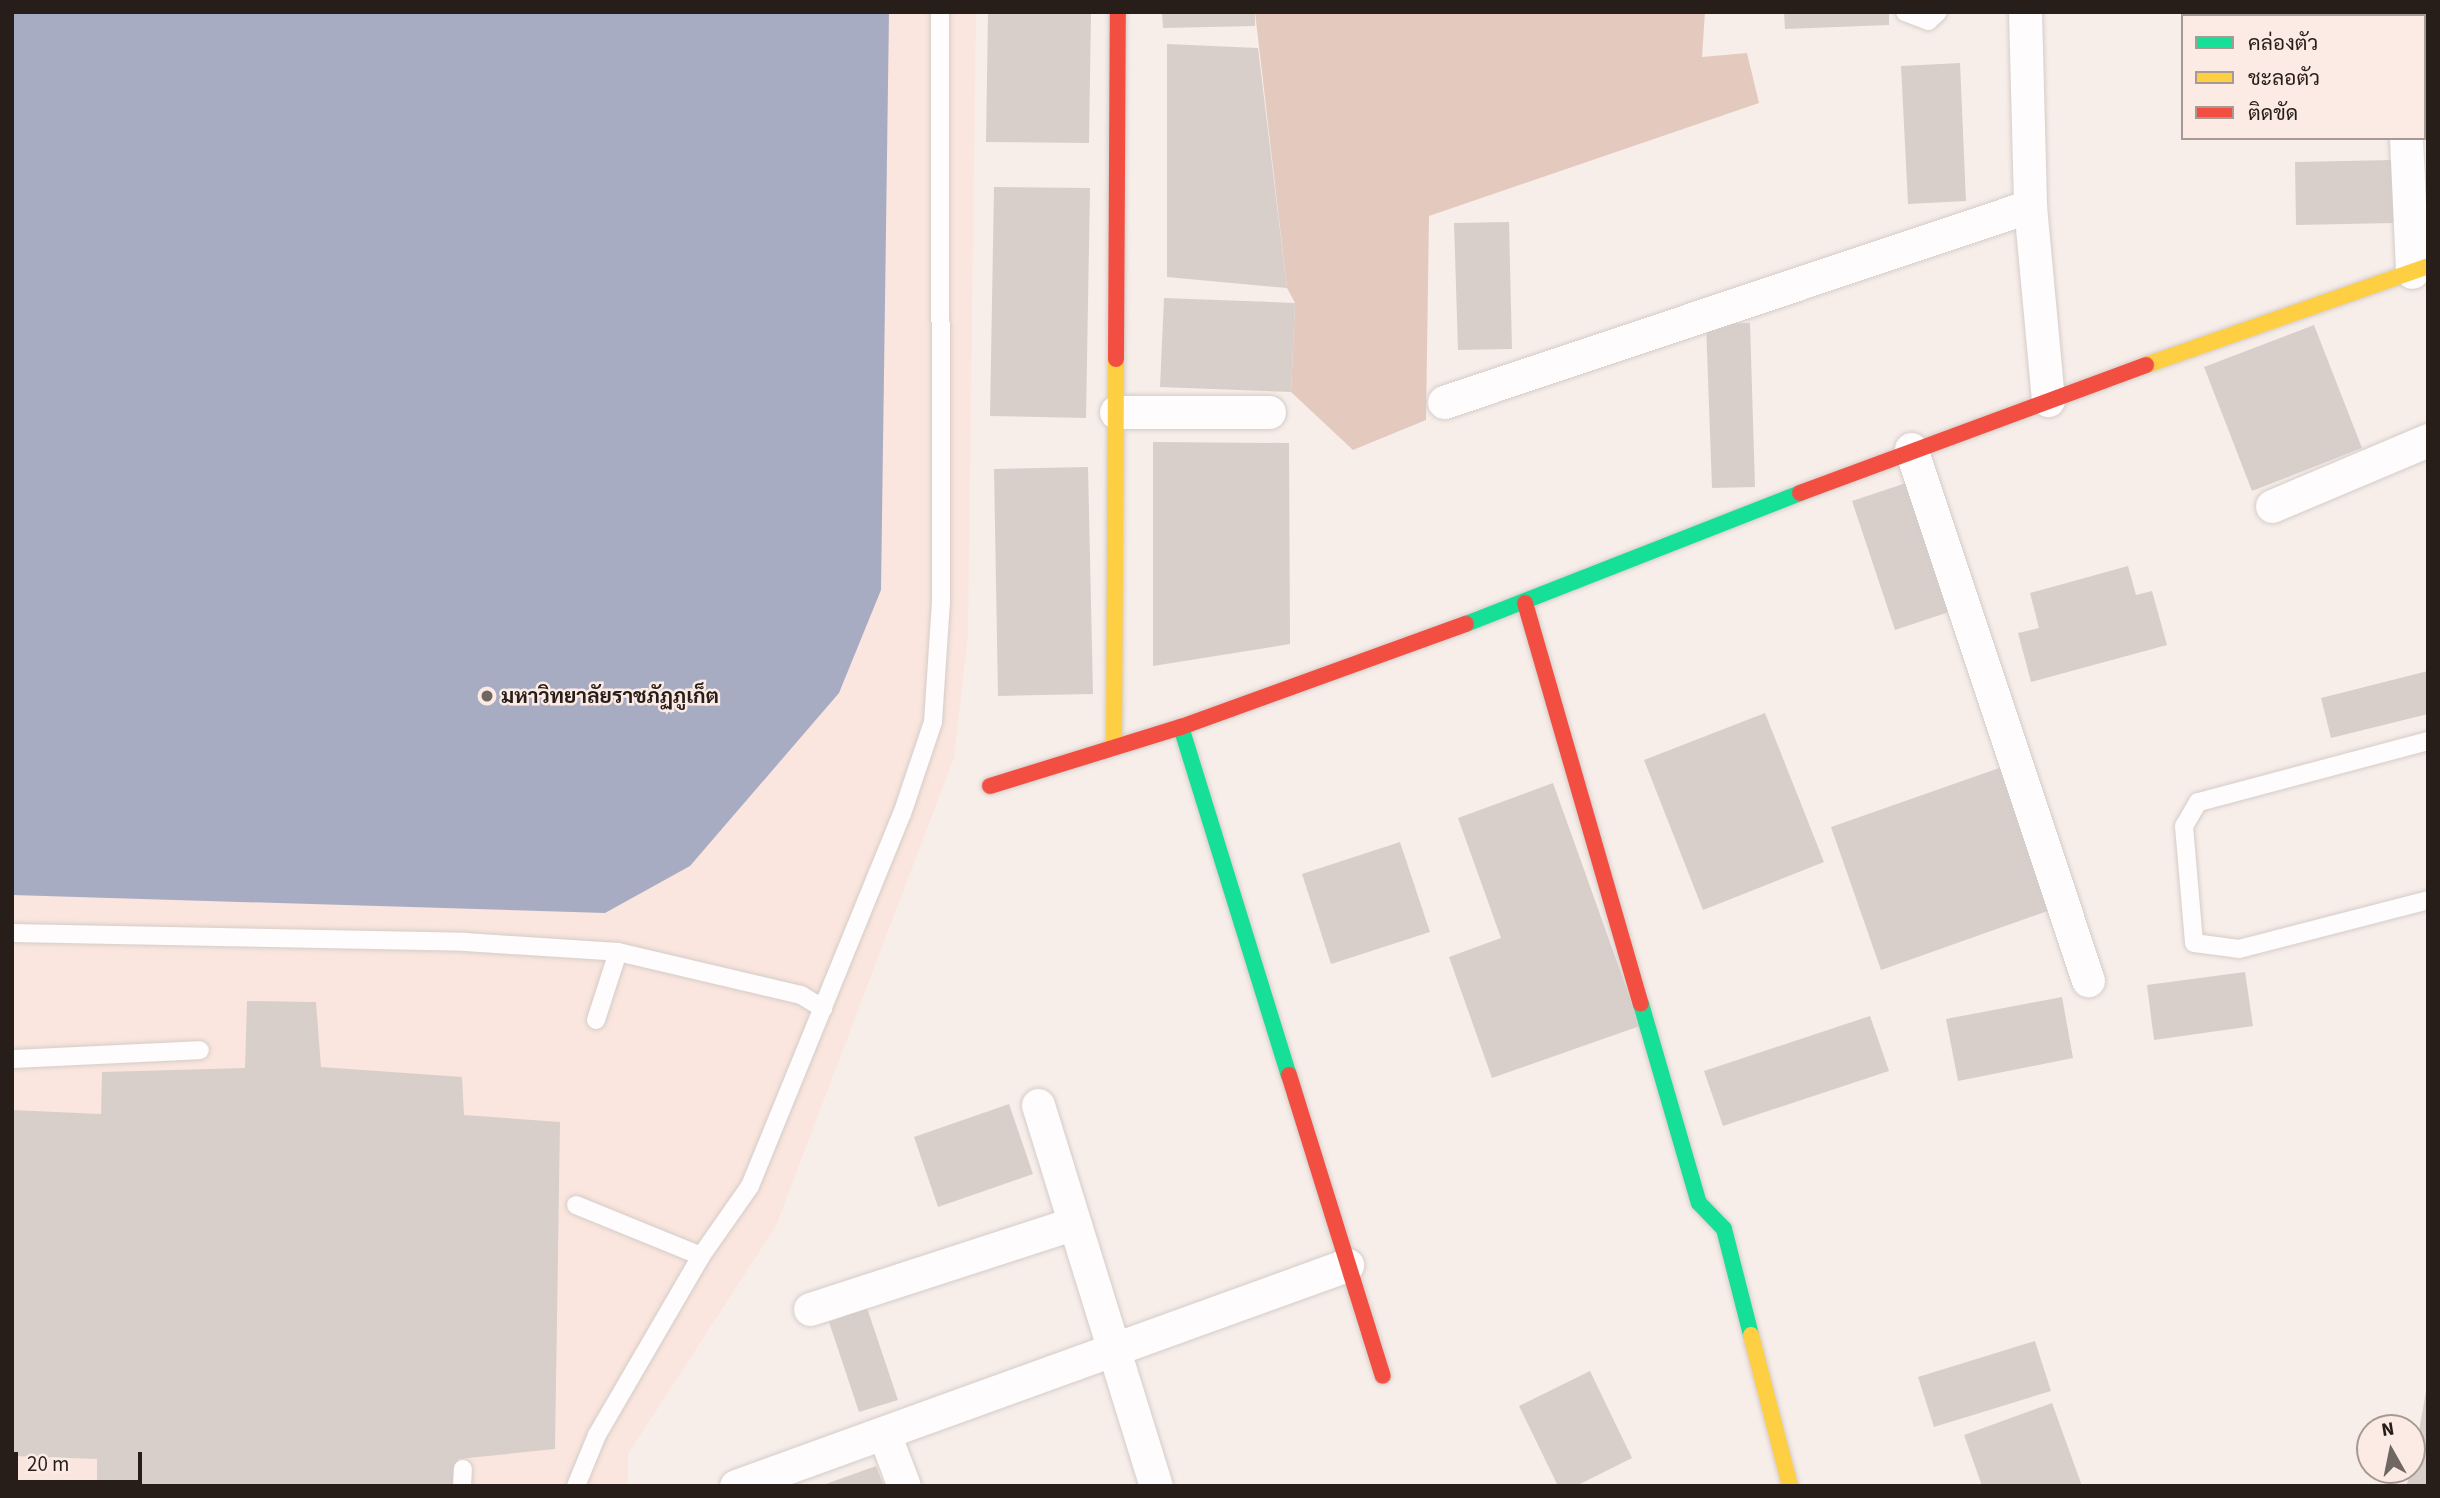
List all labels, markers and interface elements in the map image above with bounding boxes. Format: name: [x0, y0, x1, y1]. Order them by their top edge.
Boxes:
legend: [2181, 14, 2426, 140]
text: คล่องตัว: [2248, 28, 2318, 58]
text: ชะลอตัว: [2248, 63, 2320, 93]
text: ติดขัด: [2248, 98, 2298, 128]
place label: มหาวิทยาลัยราชภัฏภูเก็ต: [501, 683, 719, 709]
marker: มหาวิทยาลัยราชภัฏภูเก็ต: [479, 688, 495, 704]
north arrow: [2356, 1414, 2426, 1484]
text: N: [2380, 1415, 2396, 1444]
scale bar: [18, 1438, 145, 1482]
text: 20 m: [27, 1449, 69, 1479]

